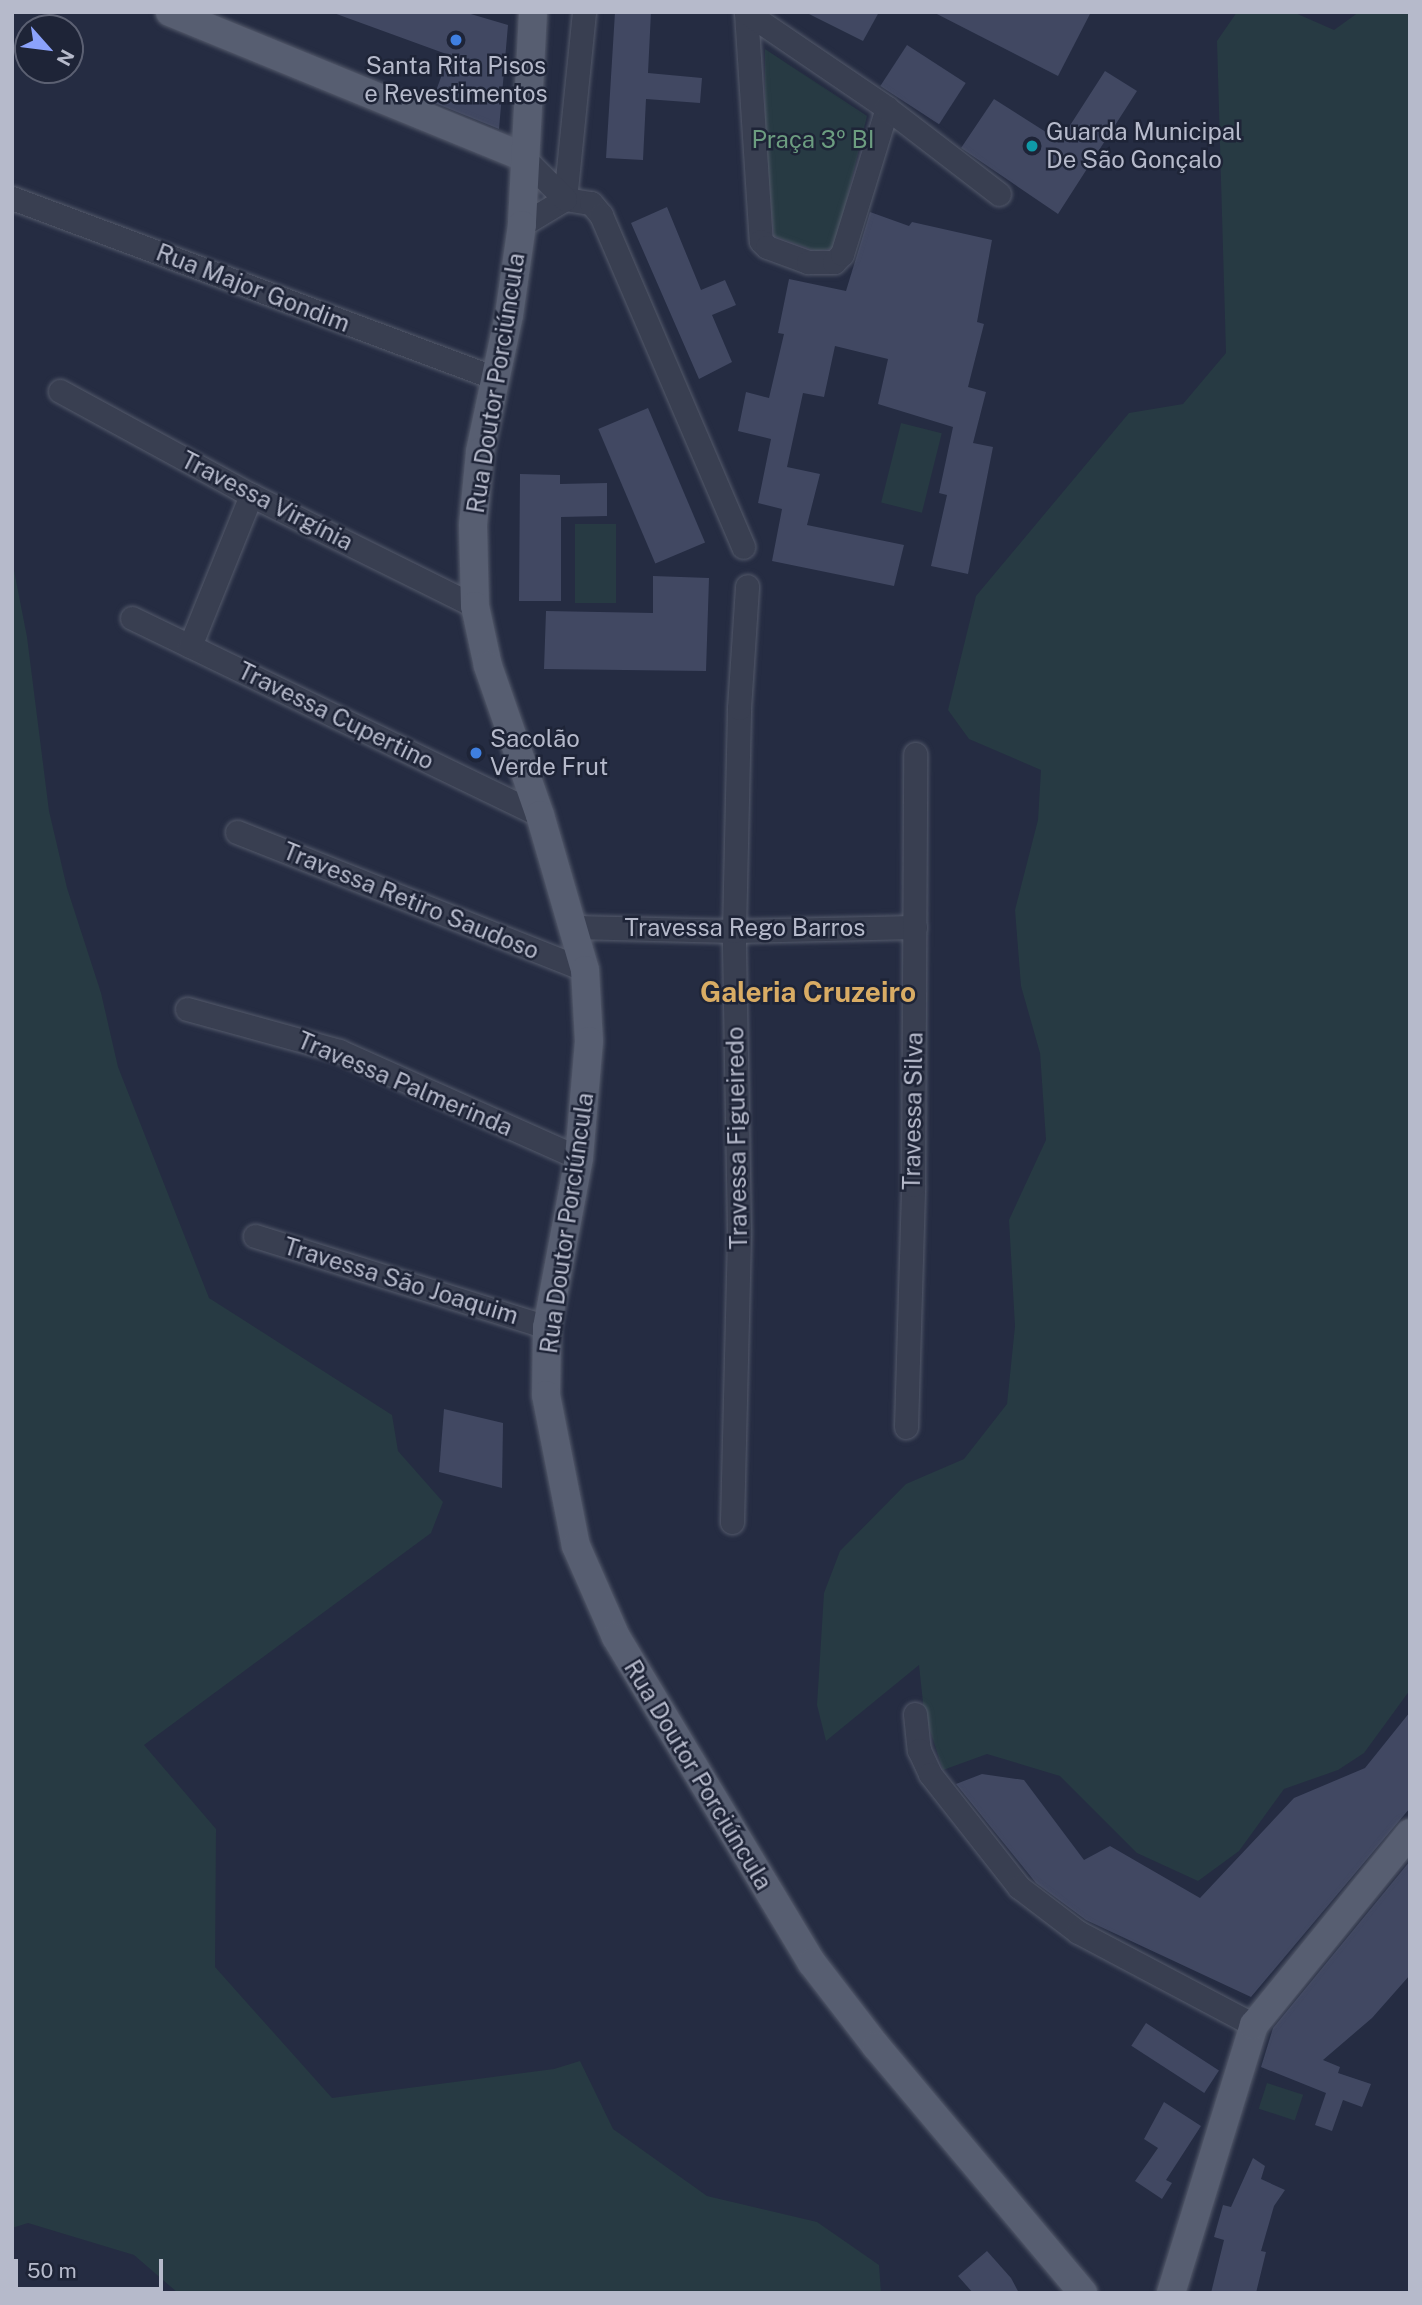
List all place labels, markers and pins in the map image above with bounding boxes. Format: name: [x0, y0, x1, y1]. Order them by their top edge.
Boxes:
marker: Santa Rita Pisos e Revestimentos: [448, 32, 464, 48]
place label: Santa Rita Pisos e Revestimentos: [364, 52, 548, 108]
place label: Guarda Municipal De São Gonçalo: [1046, 118, 1242, 174]
marker: Guarda Municipal De São Gonçalo: [1024, 138, 1040, 154]
place label: Sacolão Verde Frut: [490, 725, 608, 781]
marker: Sacolão Verde Frut: [468, 745, 484, 761]

